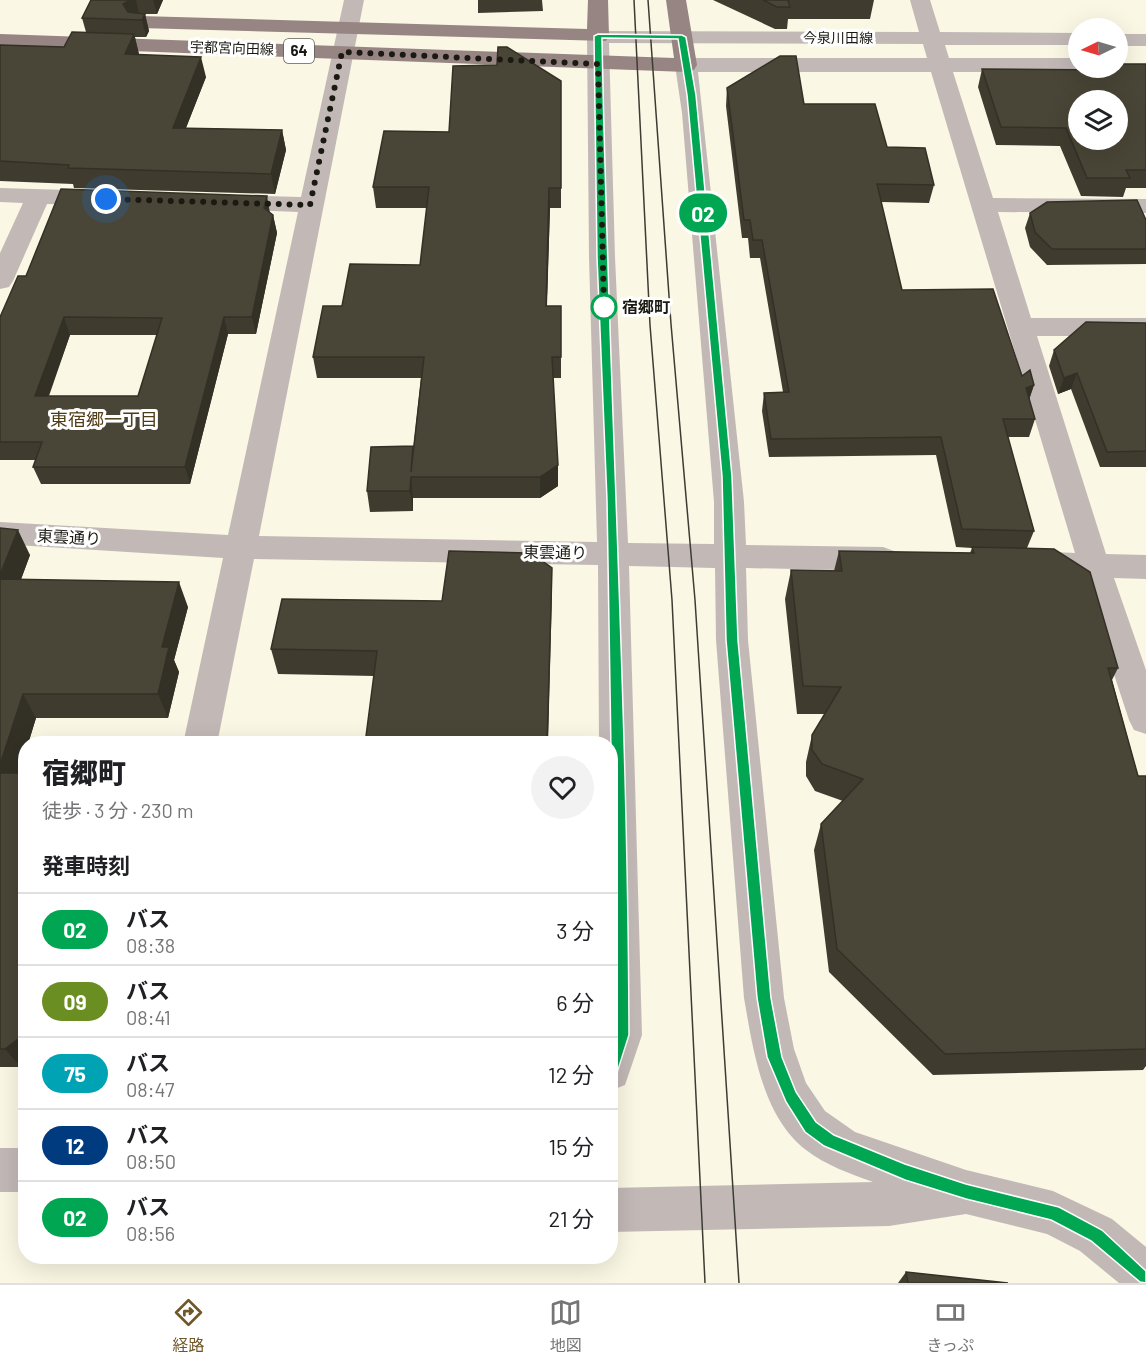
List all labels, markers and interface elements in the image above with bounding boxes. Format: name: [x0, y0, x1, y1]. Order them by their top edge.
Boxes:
north arrow: [1068, 18, 1128, 78]
map controls: [1068, 18, 1128, 150]
street label: 今泉川田線: [803, 29, 873, 46]
street label: 宇都宮向田線: [190, 38, 274, 57]
road number: 64: [284, 39, 314, 63]
button: layers: [1068, 90, 1128, 150]
your location: [91, 184, 121, 214]
line badge: 02: [676, 194, 730, 232]
text: 02: [691, 201, 715, 226]
marker: 宿郷町: [591, 294, 617, 320]
place label: 宿郷町: [622, 297, 670, 316]
district label: 東宿郷一丁目: [50, 408, 158, 430]
street label: 東雲通り: [37, 525, 101, 548]
street label: 東雲通り: [523, 541, 587, 562]
text: 宿郷町: [42, 755, 126, 789]
button: heart: [531, 756, 594, 819]
text: 徒歩 · 3 分 · 230 m: [42, 798, 193, 822]
text: 発車時刻: [42, 852, 130, 878]
text: バス: [126, 905, 170, 931]
text: 02: [63, 917, 87, 942]
text: 3 分: [556, 917, 594, 943]
text: 08:38: [126, 933, 175, 957]
text: バス: [126, 977, 170, 1003]
text: 09: [63, 989, 87, 1014]
text: 6 分: [556, 989, 594, 1015]
text: 08:41: [126, 1005, 171, 1029]
text: バス: [126, 1049, 170, 1075]
text: 75: [64, 1061, 86, 1086]
text: 12 分: [548, 1061, 594, 1087]
text: 08:47: [126, 1077, 174, 1101]
text: バス: [126, 1121, 170, 1147]
text: 12: [65, 1133, 85, 1158]
text: 15 分: [549, 1133, 594, 1159]
text: 08:50: [126, 1149, 176, 1173]
text: バス: [126, 1193, 170, 1219]
text: 02: [63, 1205, 87, 1230]
text: 21 分: [548, 1205, 594, 1231]
text: 08:56: [126, 1221, 175, 1245]
tab: 経路: [172, 1296, 205, 1356]
tab: 地図: [549, 1296, 582, 1356]
tab: きっぷ: [927, 1296, 974, 1356]

